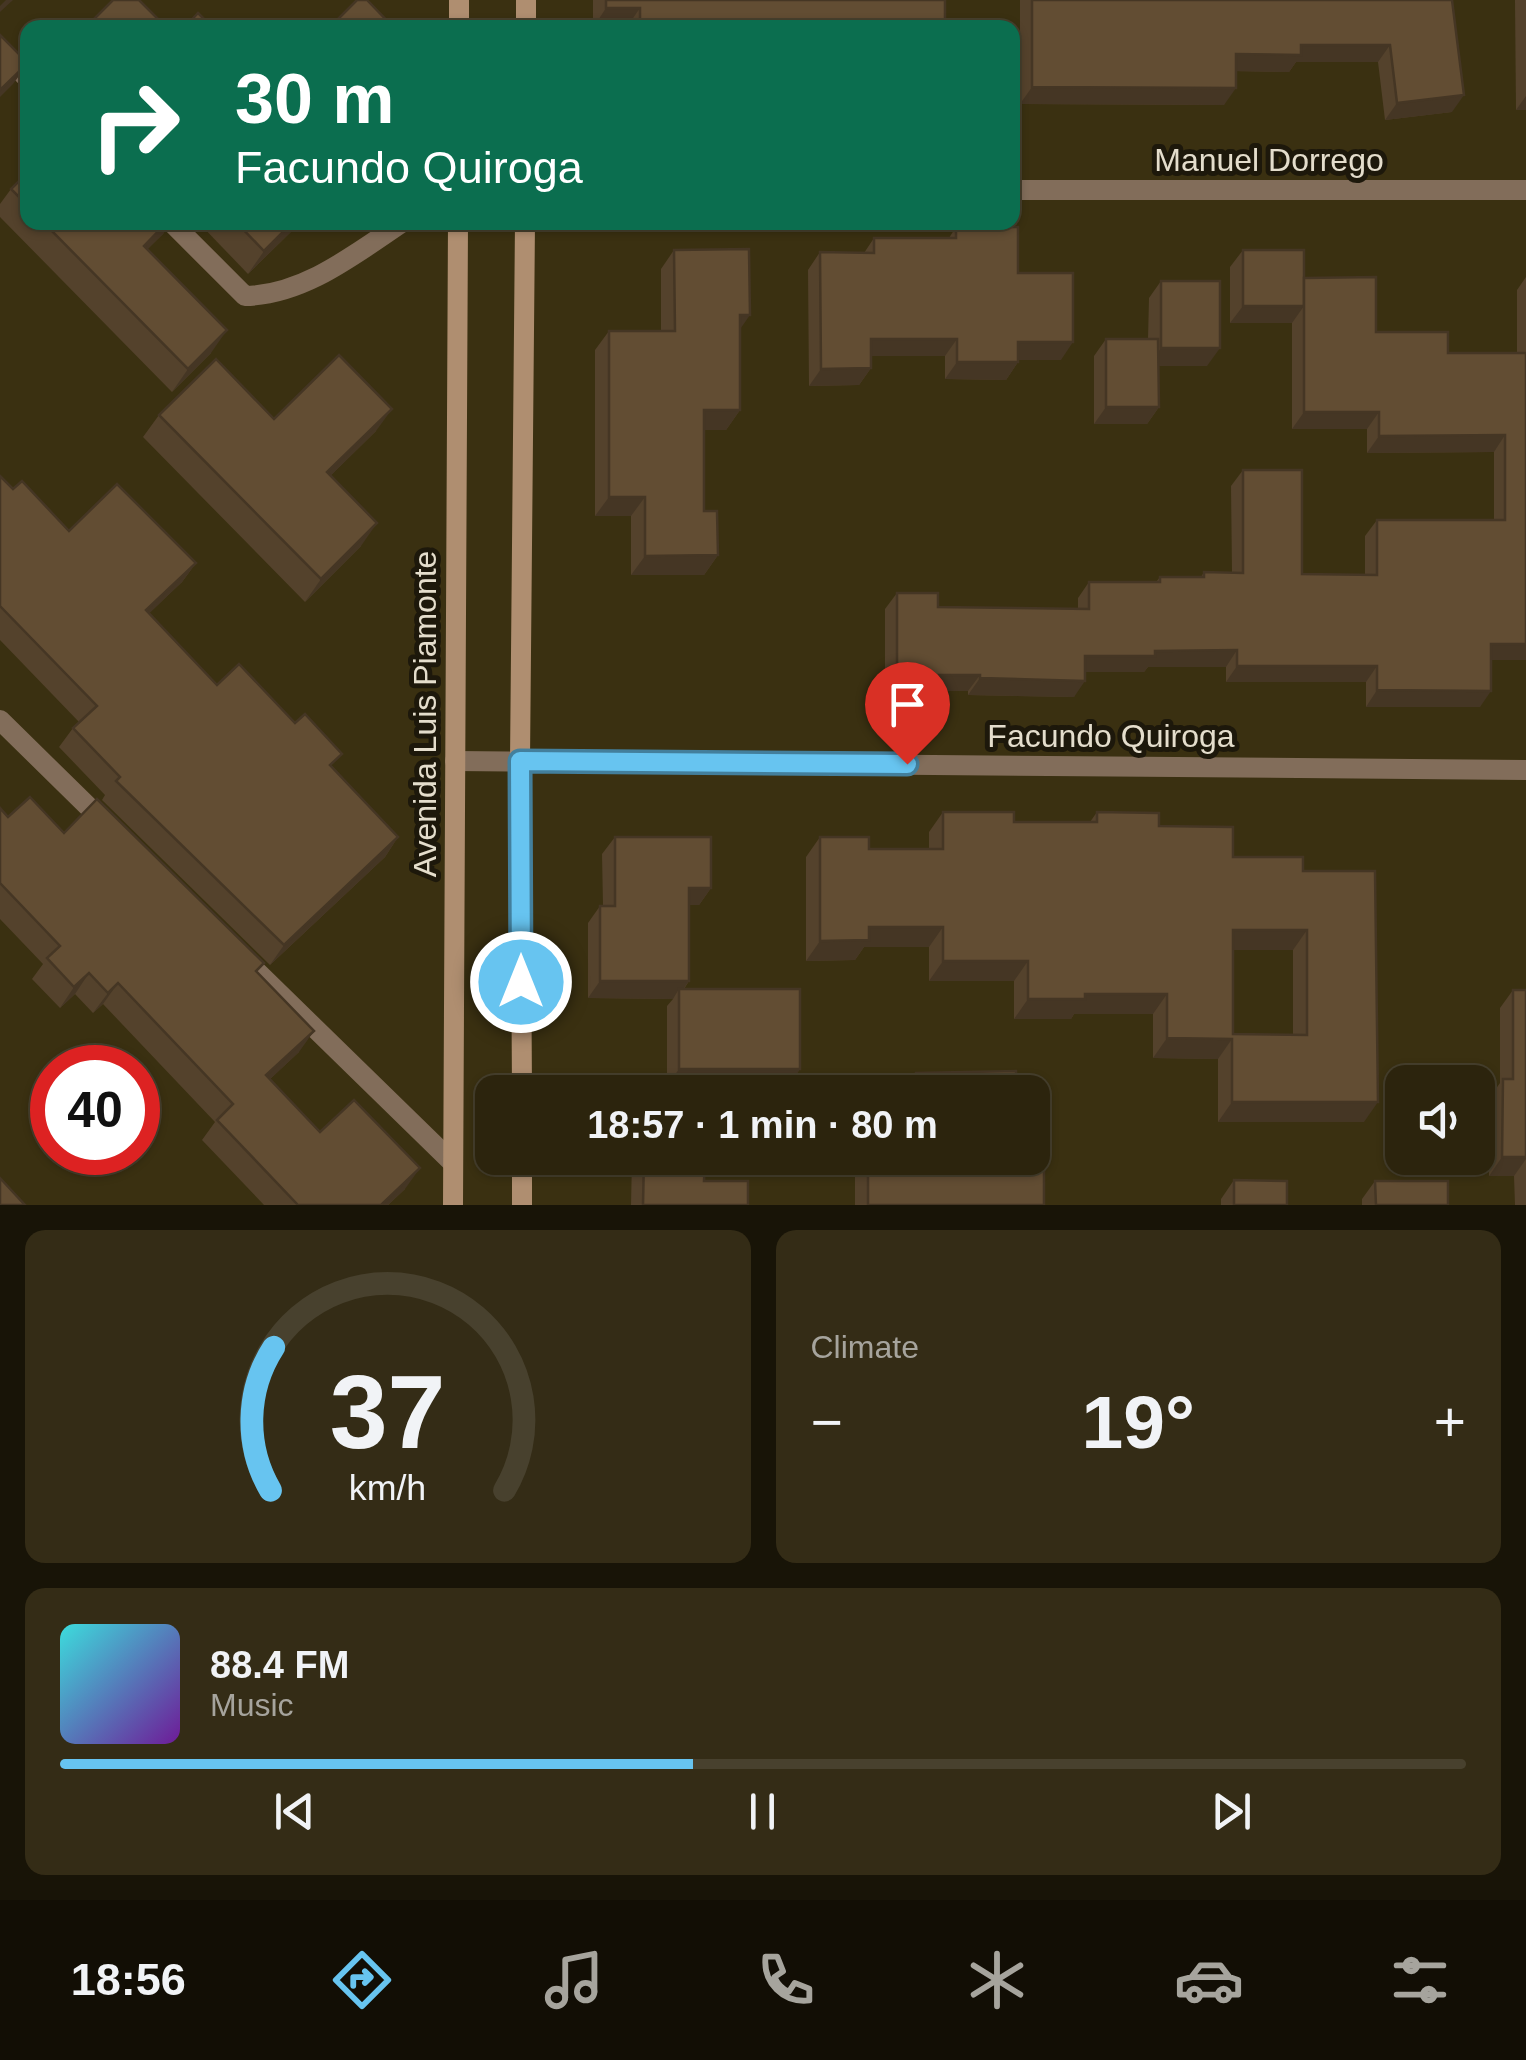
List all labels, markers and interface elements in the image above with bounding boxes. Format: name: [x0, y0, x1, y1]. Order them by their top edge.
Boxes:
icon: right: [70, 60, 200, 190]
text: 30 m: [235, 60, 395, 138]
text: Facundo Quiroga: [235, 142, 583, 193]
street label: Manuel Dorrego: [1154, 142, 1384, 178]
street label: Avenida Luis Piamonte: [407, 551, 443, 877]
pin: [865, 662, 950, 765]
icon: arrive: [880, 677, 935, 732]
street label: Facundo Quiroga: [987, 718, 1235, 754]
position arrow: [469, 930, 573, 1034]
speed limit sign: 40: [30, 1045, 160, 1175]
map controls: [1385, 1065, 1495, 1175]
button: sound: [1385, 1065, 1495, 1175]
text: 18:57 · 1 min · 80 m: [587, 1104, 938, 1146]
text: Climate: [811, 1329, 919, 1365]
text: 37: [330, 1354, 446, 1470]
text: 19°: [1082, 1380, 1195, 1464]
text: −: [811, 1391, 843, 1453]
text: +: [1434, 1391, 1466, 1453]
text: km/h: [349, 1468, 426, 1508]
text: 88.4 FM: [210, 1644, 349, 1686]
text: Music: [210, 1687, 294, 1723]
icon: previous: [267, 1784, 322, 1839]
icon: pause: [735, 1784, 790, 1839]
icon: next: [1204, 1784, 1259, 1839]
icon: directions: [327, 1945, 397, 2015]
icon: music: [539, 1945, 609, 2015]
icon: phone: [751, 1945, 821, 2015]
icon: climate: [962, 1945, 1032, 2015]
icon: car: [1174, 1945, 1244, 2015]
icon: filters: [1385, 1945, 1455, 2015]
text: 18:56: [71, 1954, 186, 2005]

